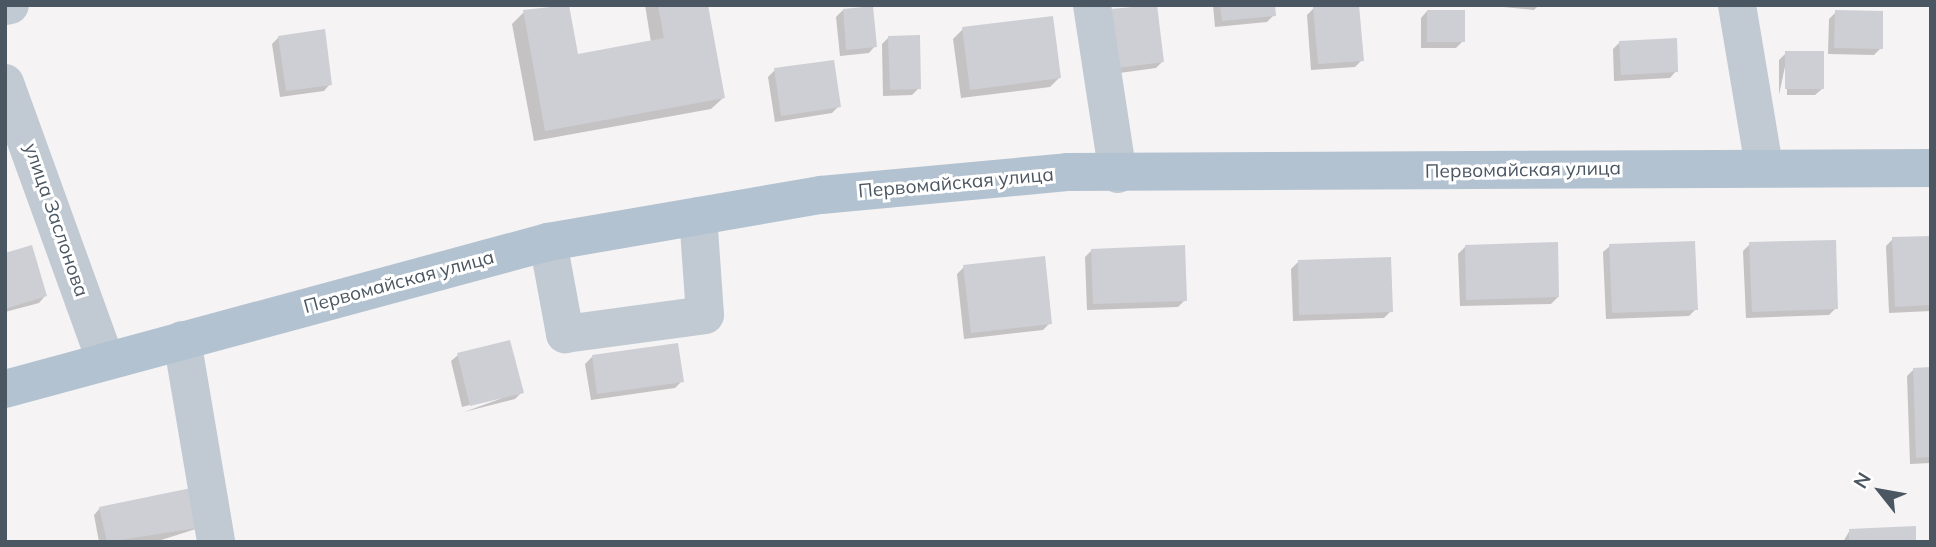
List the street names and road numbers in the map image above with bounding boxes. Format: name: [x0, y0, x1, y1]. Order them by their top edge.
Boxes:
street label: улица Заслонова: [19, 140, 93, 300]
street label: Первомайская улица: [1425, 157, 1621, 183]
street label: Первомайская улица: [857, 163, 1055, 203]
street label: Первомайская улица: [301, 246, 497, 318]

